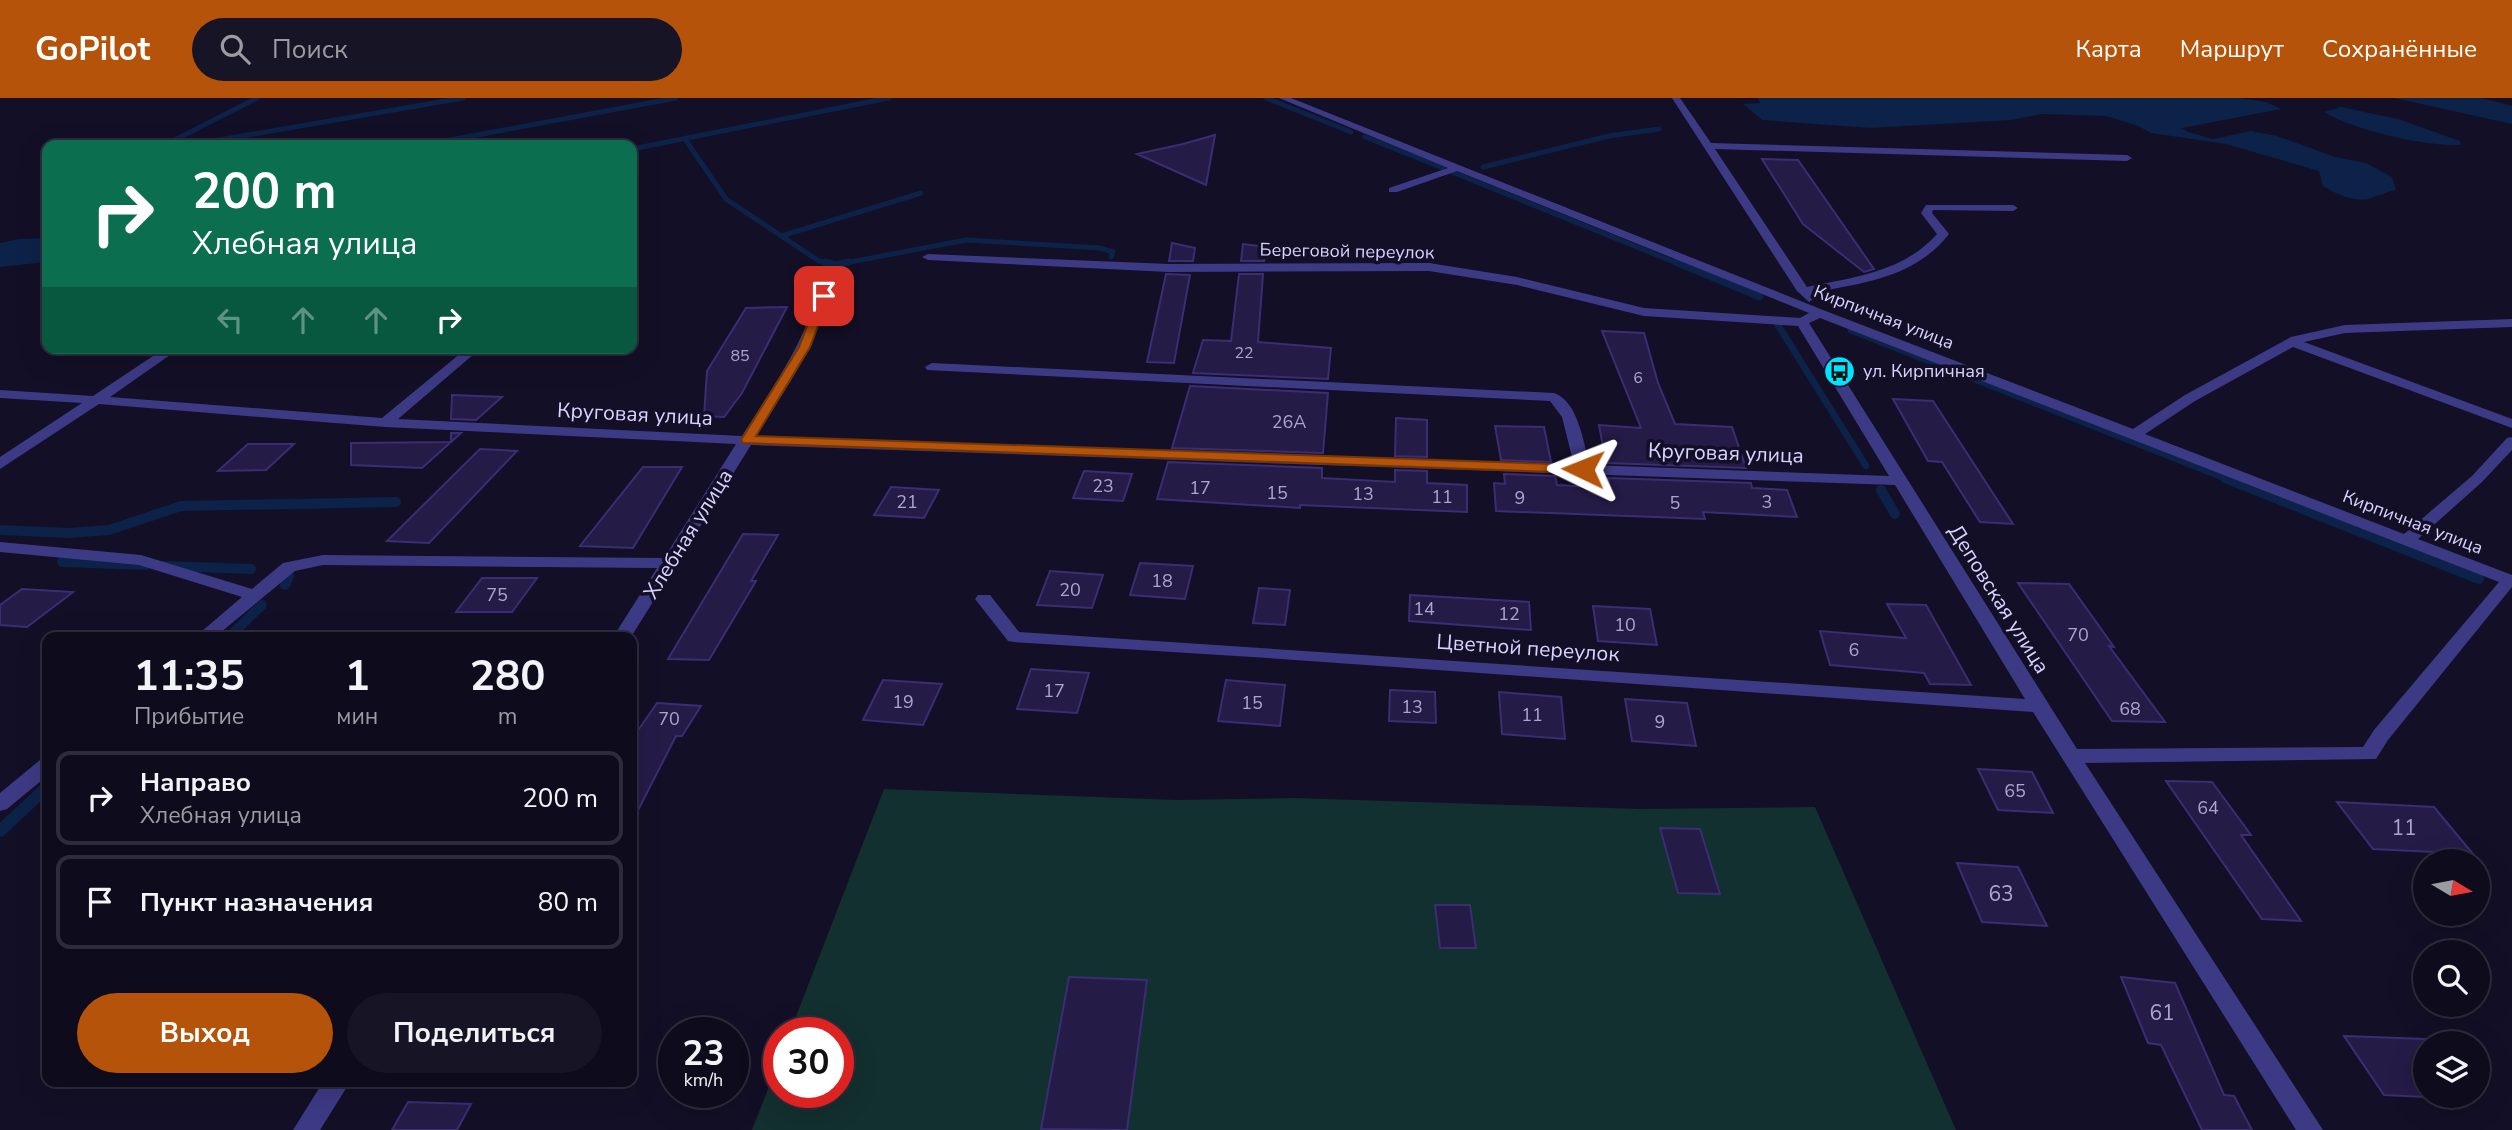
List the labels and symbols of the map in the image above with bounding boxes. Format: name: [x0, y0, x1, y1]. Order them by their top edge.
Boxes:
street label: Береговой переулок: [1259, 237, 1435, 265]
pin: [794, 266, 854, 326]
street label: Кирпичная улица: [1810, 279, 1958, 355]
house number: 22: [1234, 342, 1254, 364]
house number: 85: [730, 345, 750, 367]
bus stop icon: ул. Кирпичная: [1823, 354, 1857, 388]
place label: ул. Кирпичная: [1863, 359, 1985, 383]
house number: 6: [1633, 367, 1643, 389]
street label: Круговая улица: [556, 396, 714, 432]
house number: 26А: [1272, 410, 1306, 434]
position arrow: [1546, 432, 1620, 506]
street label: Круговая улица: [1648, 436, 1804, 470]
street label: Хлебная улица: [637, 464, 739, 604]
house number: 23: [1092, 474, 1114, 498]
house number: 17: [1189, 476, 1211, 500]
house number: 15: [1266, 481, 1288, 505]
house number: 13: [1352, 482, 1374, 506]
street label: Кирпичная улица: [2339, 484, 2487, 560]
house number: 11: [1431, 485, 1453, 509]
house number: 9: [1515, 486, 1525, 510]
house number: 21: [896, 490, 918, 514]
house number: 3: [1762, 490, 1772, 514]
house number: 5: [1670, 491, 1680, 515]
street label: Деповская улица: [1942, 519, 2056, 679]
house number: 18: [1151, 569, 1173, 593]
house number: 20: [1059, 578, 1081, 602]
house number: 75: [486, 583, 508, 607]
house number: 14: [1413, 597, 1435, 621]
house number: 12: [1498, 602, 1520, 626]
house number: 10: [1614, 613, 1636, 637]
house number: 70: [2067, 623, 2089, 647]
street label: Цветной переулок: [1436, 628, 1621, 668]
house number: 6: [1849, 638, 1859, 662]
house number: 17: [1043, 679, 1065, 703]
house number: 19: [892, 690, 914, 714]
house number: 15: [1241, 691, 1263, 715]
house number: 13: [1401, 695, 1423, 719]
house number: 68: [2119, 697, 2141, 721]
house number: 11: [1521, 703, 1543, 727]
house number: 70: [658, 707, 680, 731]
house number: 9: [1655, 710, 1665, 734]
house number: 65: [2004, 779, 2026, 803]
house number: 64: [2197, 796, 2219, 820]
house number: 11: [2391, 814, 2417, 842]
north arrow: [2413, 849, 2490, 926]
house number: 63: [1988, 880, 2014, 908]
house number: 61: [2149, 999, 2175, 1027]
speed limit sign: 30: [763, 1017, 854, 1108]

